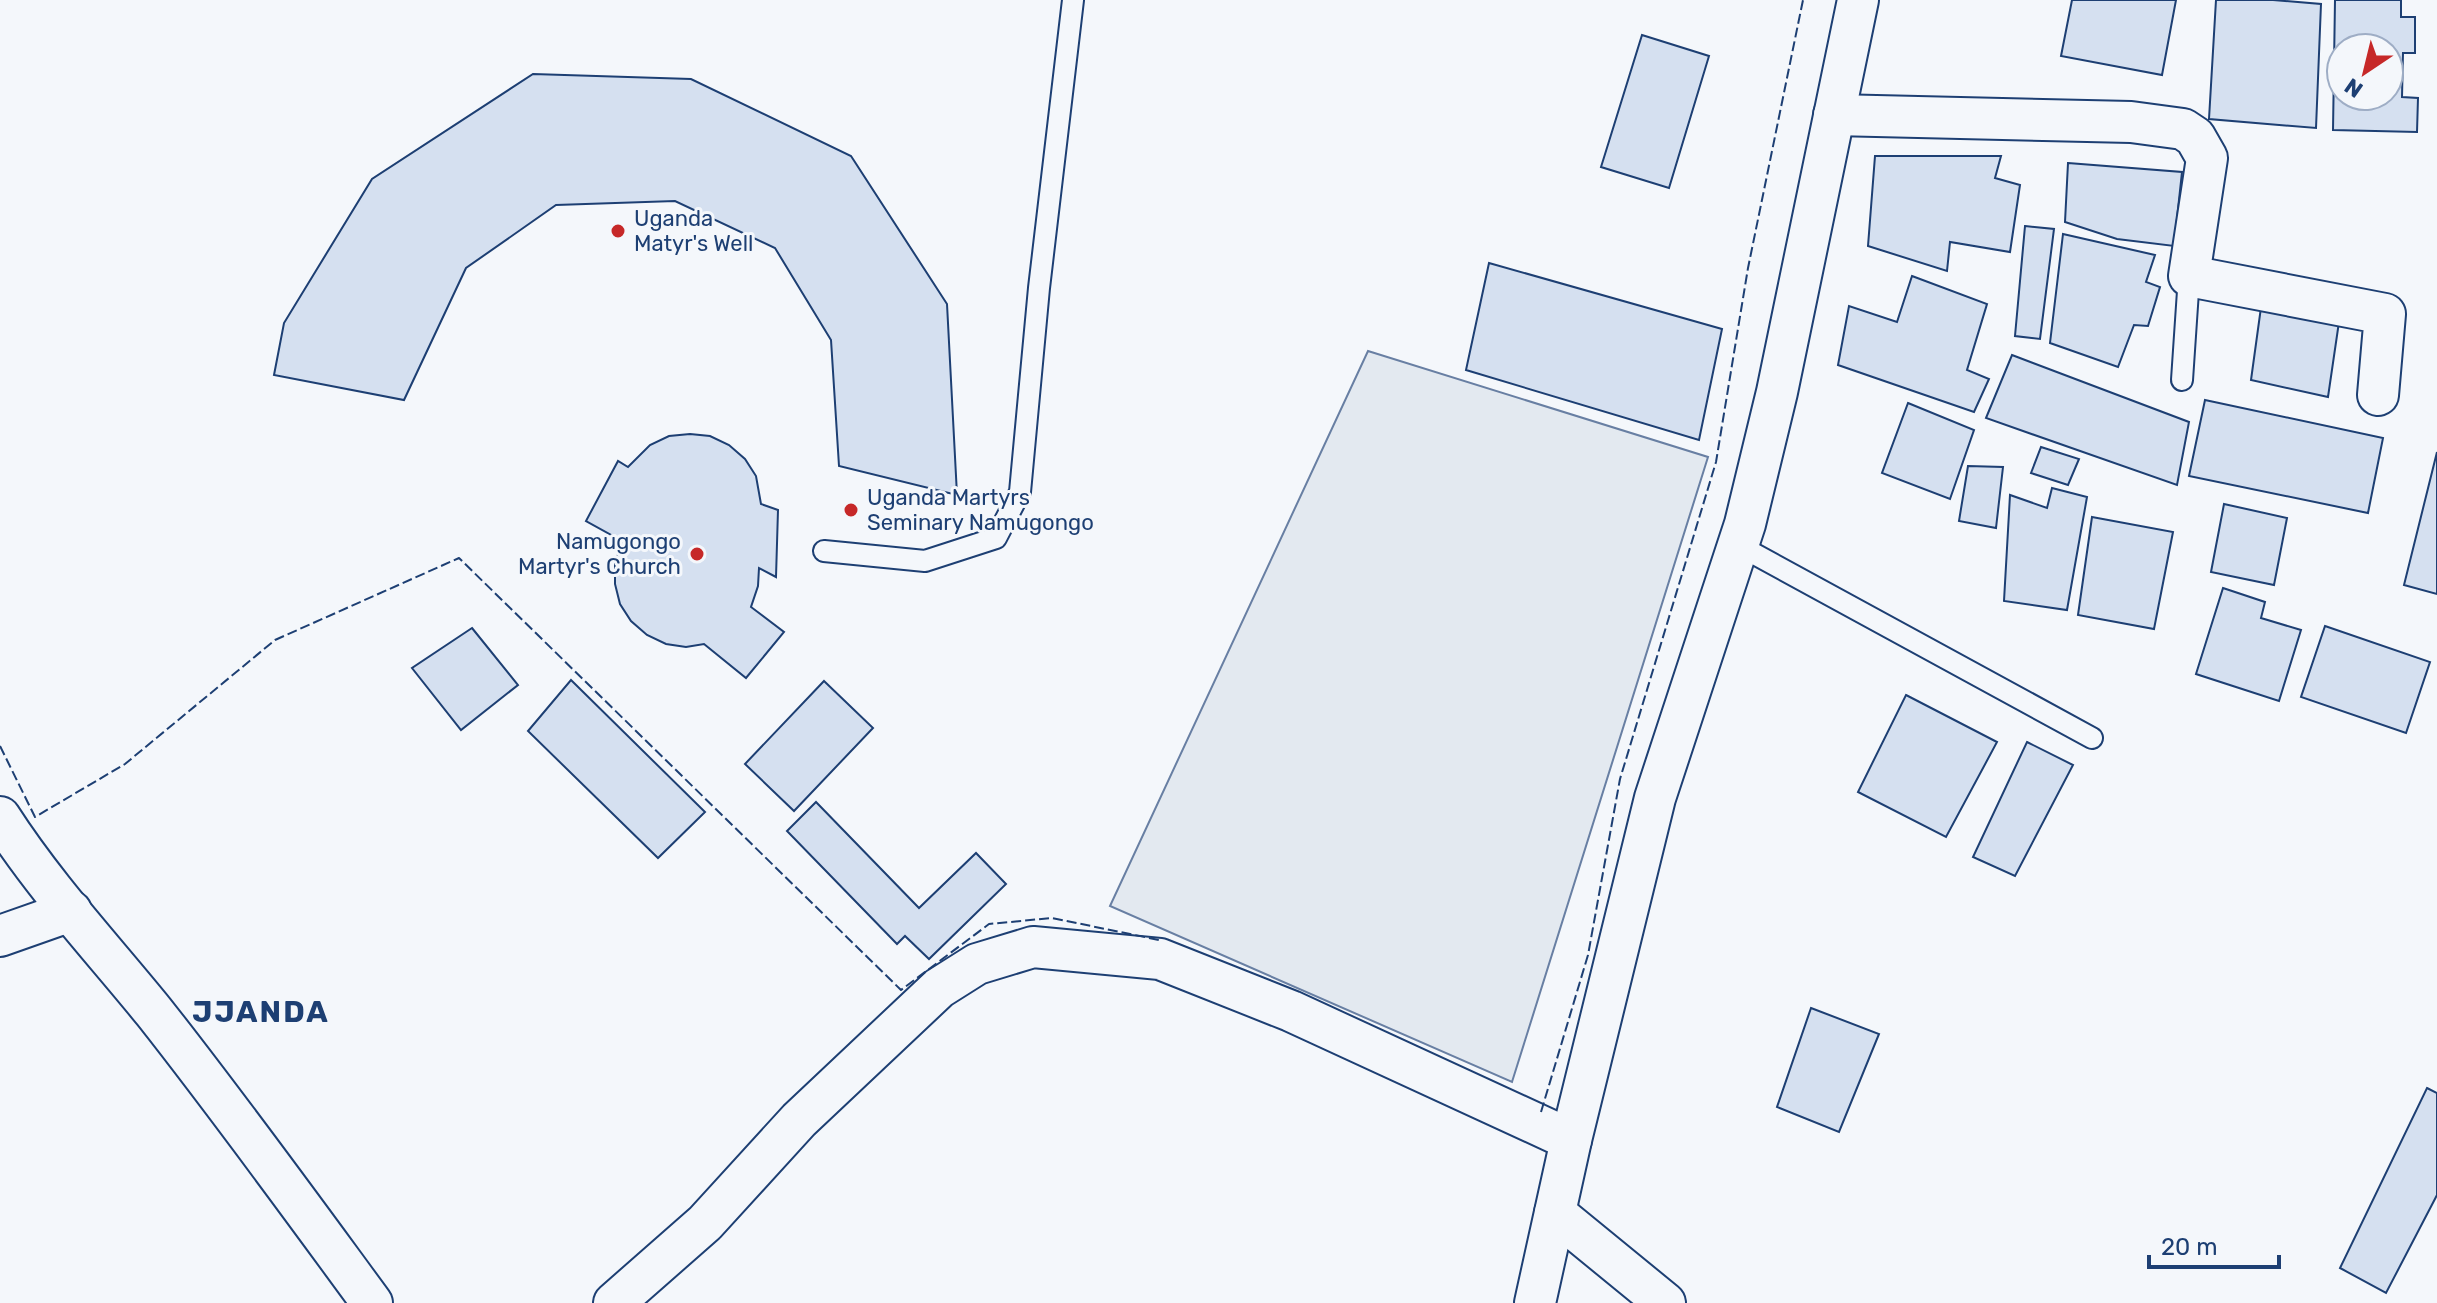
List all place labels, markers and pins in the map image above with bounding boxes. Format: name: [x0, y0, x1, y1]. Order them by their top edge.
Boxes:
place label: Uganda Matyr's Well: [634, 205, 753, 257]
marker: Uganda Matyr's Well: [609, 222, 627, 240]
place label: Uganda Martyrs Seminary Namugongo: [867, 484, 1094, 536]
marker: Uganda Martyrs Seminary Namugongo: [842, 501, 860, 519]
place label: Namugongo Martyr's Church: [518, 528, 681, 580]
marker: Namugongo Martyr's Church: [688, 545, 706, 563]

